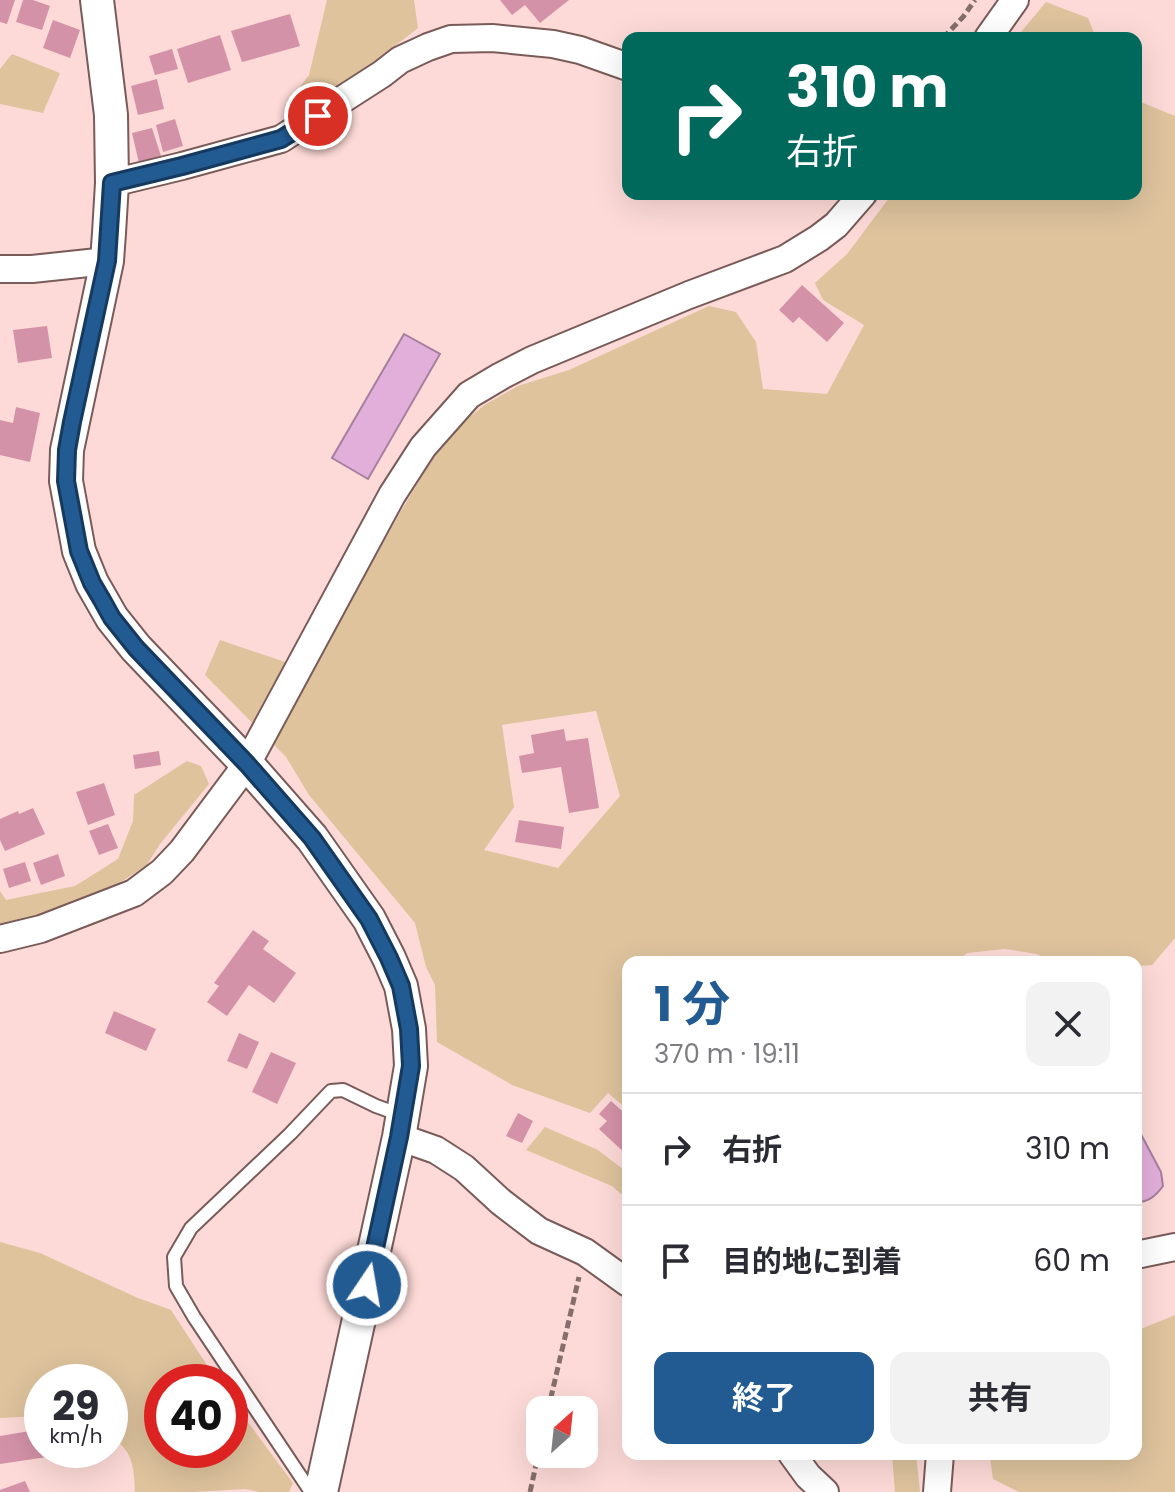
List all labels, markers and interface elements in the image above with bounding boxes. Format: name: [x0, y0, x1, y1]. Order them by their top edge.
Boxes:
text: 310 m: [786, 48, 949, 127]
icon: right: [654, 64, 758, 168]
pin: [284, 82, 352, 150]
icon: arrive: [296, 94, 340, 138]
text: 右折: [786, 126, 858, 177]
text: 1 分: [654, 971, 730, 1038]
button: close: [1026, 982, 1110, 1066]
text: 370 m · 19:11: [654, 1036, 800, 1072]
icon: right: [654, 1127, 698, 1171]
text: 310 m: [1025, 1127, 1110, 1170]
text: 右折: [722, 1128, 782, 1171]
icon: arrive: [654, 1239, 698, 1283]
text: 60 m: [1033, 1239, 1110, 1282]
text: 目的地に到着: [722, 1240, 902, 1283]
position arrow: [325, 1243, 409, 1327]
button: 終了: [654, 1352, 874, 1444]
button: 共有: [890, 1352, 1110, 1444]
speed limit sign: 40: [144, 1364, 248, 1468]
text: 29: [52, 1378, 100, 1434]
north arrow: [526, 1396, 598, 1468]
map controls: [526, 1396, 598, 1468]
text: km/h: [49, 1422, 103, 1450]

